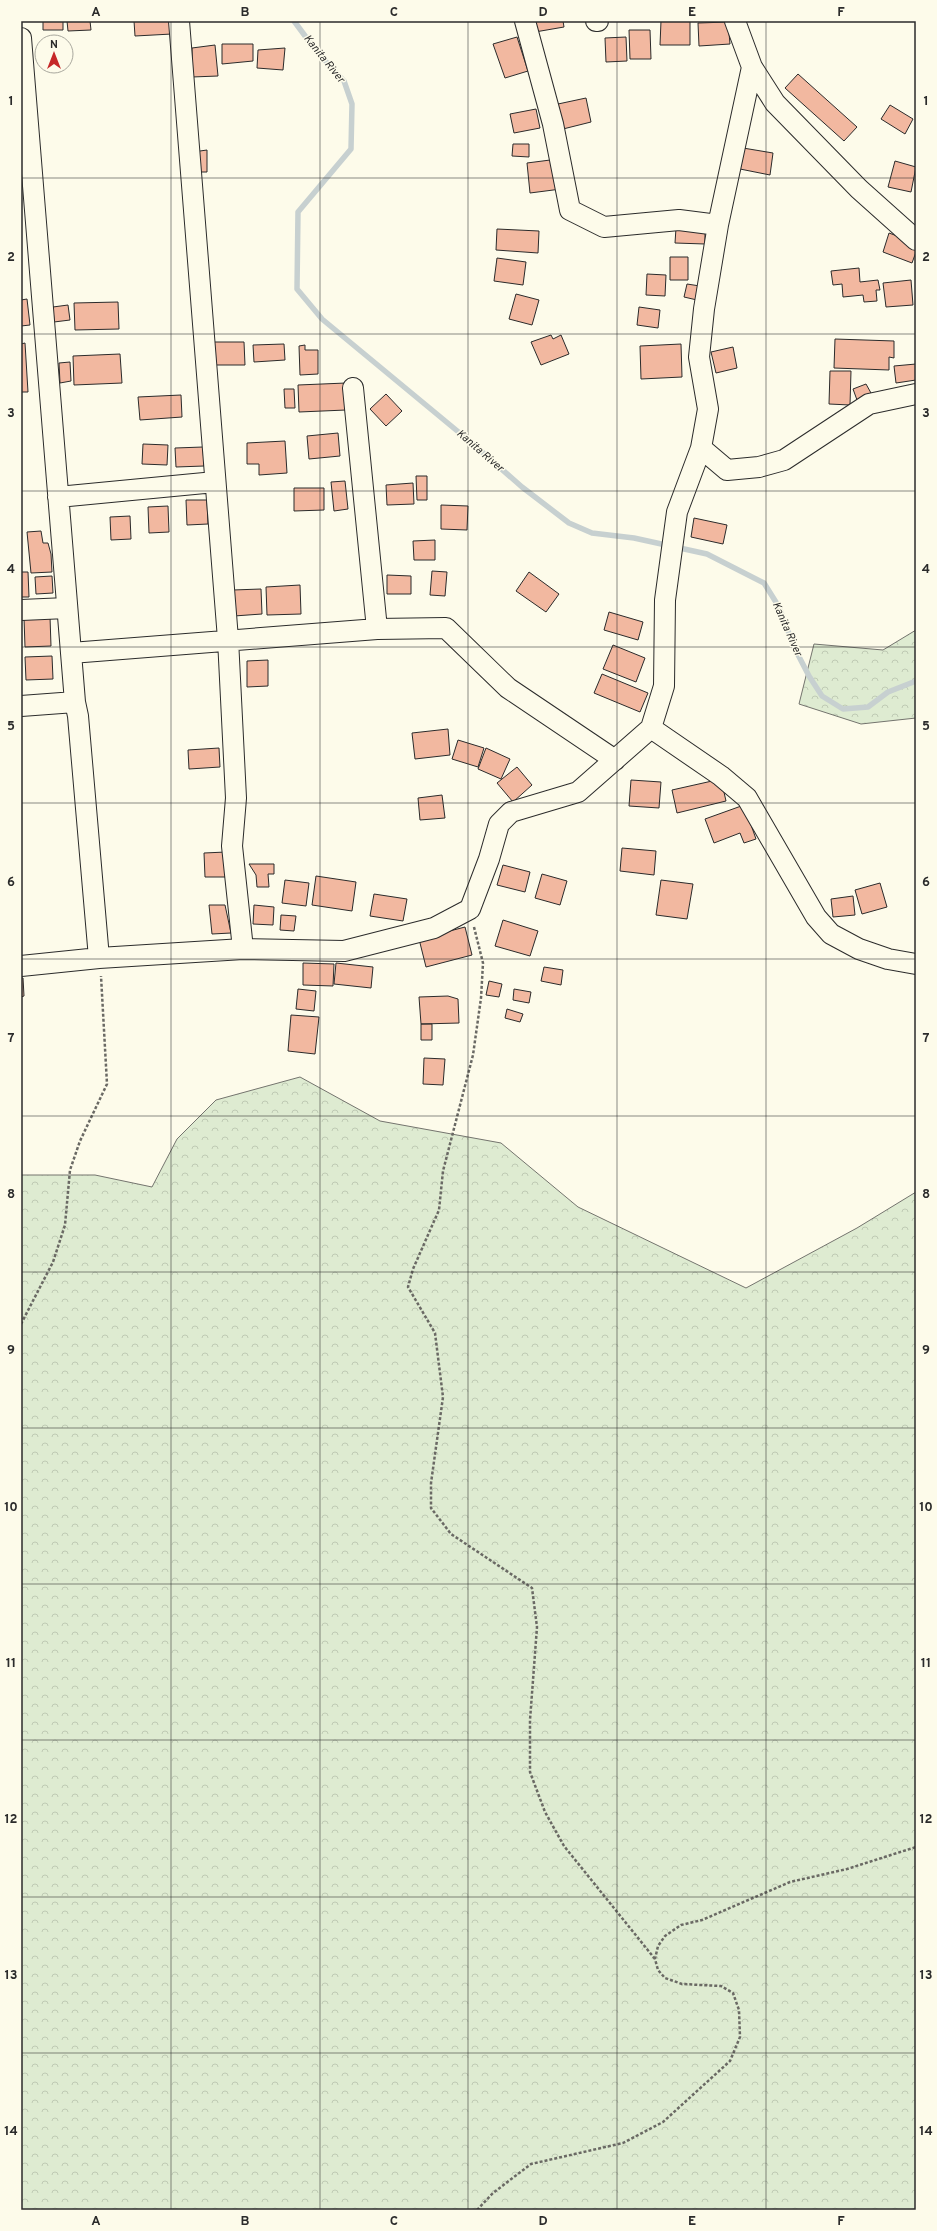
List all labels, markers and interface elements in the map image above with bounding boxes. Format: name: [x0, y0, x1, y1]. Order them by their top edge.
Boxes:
text: A: [91, 5, 101, 21]
text: B: [241, 5, 250, 21]
text: C: [390, 5, 398, 21]
text: D: [538, 5, 548, 21]
text: E: [688, 5, 696, 21]
text: F: [837, 5, 845, 21]
water label: Kanita River: [300, 32, 348, 87]
north arrow: [34, 34, 74, 74]
text: N: [50, 38, 58, 52]
text: 1: [8, 94, 14, 110]
text: 1: [923, 94, 929, 110]
text: 2: [7, 250, 15, 266]
text: 2: [922, 250, 930, 266]
text: 3: [7, 406, 15, 422]
text: 3: [922, 406, 930, 422]
water label: Kanita River: [453, 427, 507, 476]
text: 4: [7, 562, 15, 578]
text: 4: [922, 562, 930, 578]
water label: Kanita River: [769, 600, 806, 659]
text: 5: [7, 719, 15, 735]
text: 5: [922, 719, 930, 735]
text: 6: [7, 875, 15, 891]
text: 6: [922, 875, 930, 891]
text: 7: [8, 1031, 15, 1047]
text: 7: [923, 1031, 930, 1047]
text: 8: [7, 1187, 15, 1203]
text: 8: [922, 1187, 930, 1203]
text: 9: [7, 1343, 15, 1359]
text: 9: [922, 1343, 930, 1359]
text: 10: [4, 1500, 18, 1516]
text: 10: [919, 1500, 933, 1516]
text: 11: [6, 1656, 16, 1672]
text: 11: [921, 1656, 931, 1672]
text: 12: [4, 1812, 18, 1828]
text: 12: [919, 1812, 933, 1828]
text: 13: [5, 1968, 18, 1984]
text: 13: [920, 1968, 933, 1984]
text: 14: [4, 2124, 18, 2140]
text: 14: [919, 2124, 933, 2140]
text: A: [91, 2214, 101, 2230]
text: B: [241, 2214, 250, 2230]
text: C: [390, 2214, 398, 2230]
text: D: [538, 2214, 548, 2230]
text: E: [688, 2214, 696, 2230]
text: F: [837, 2214, 845, 2230]

